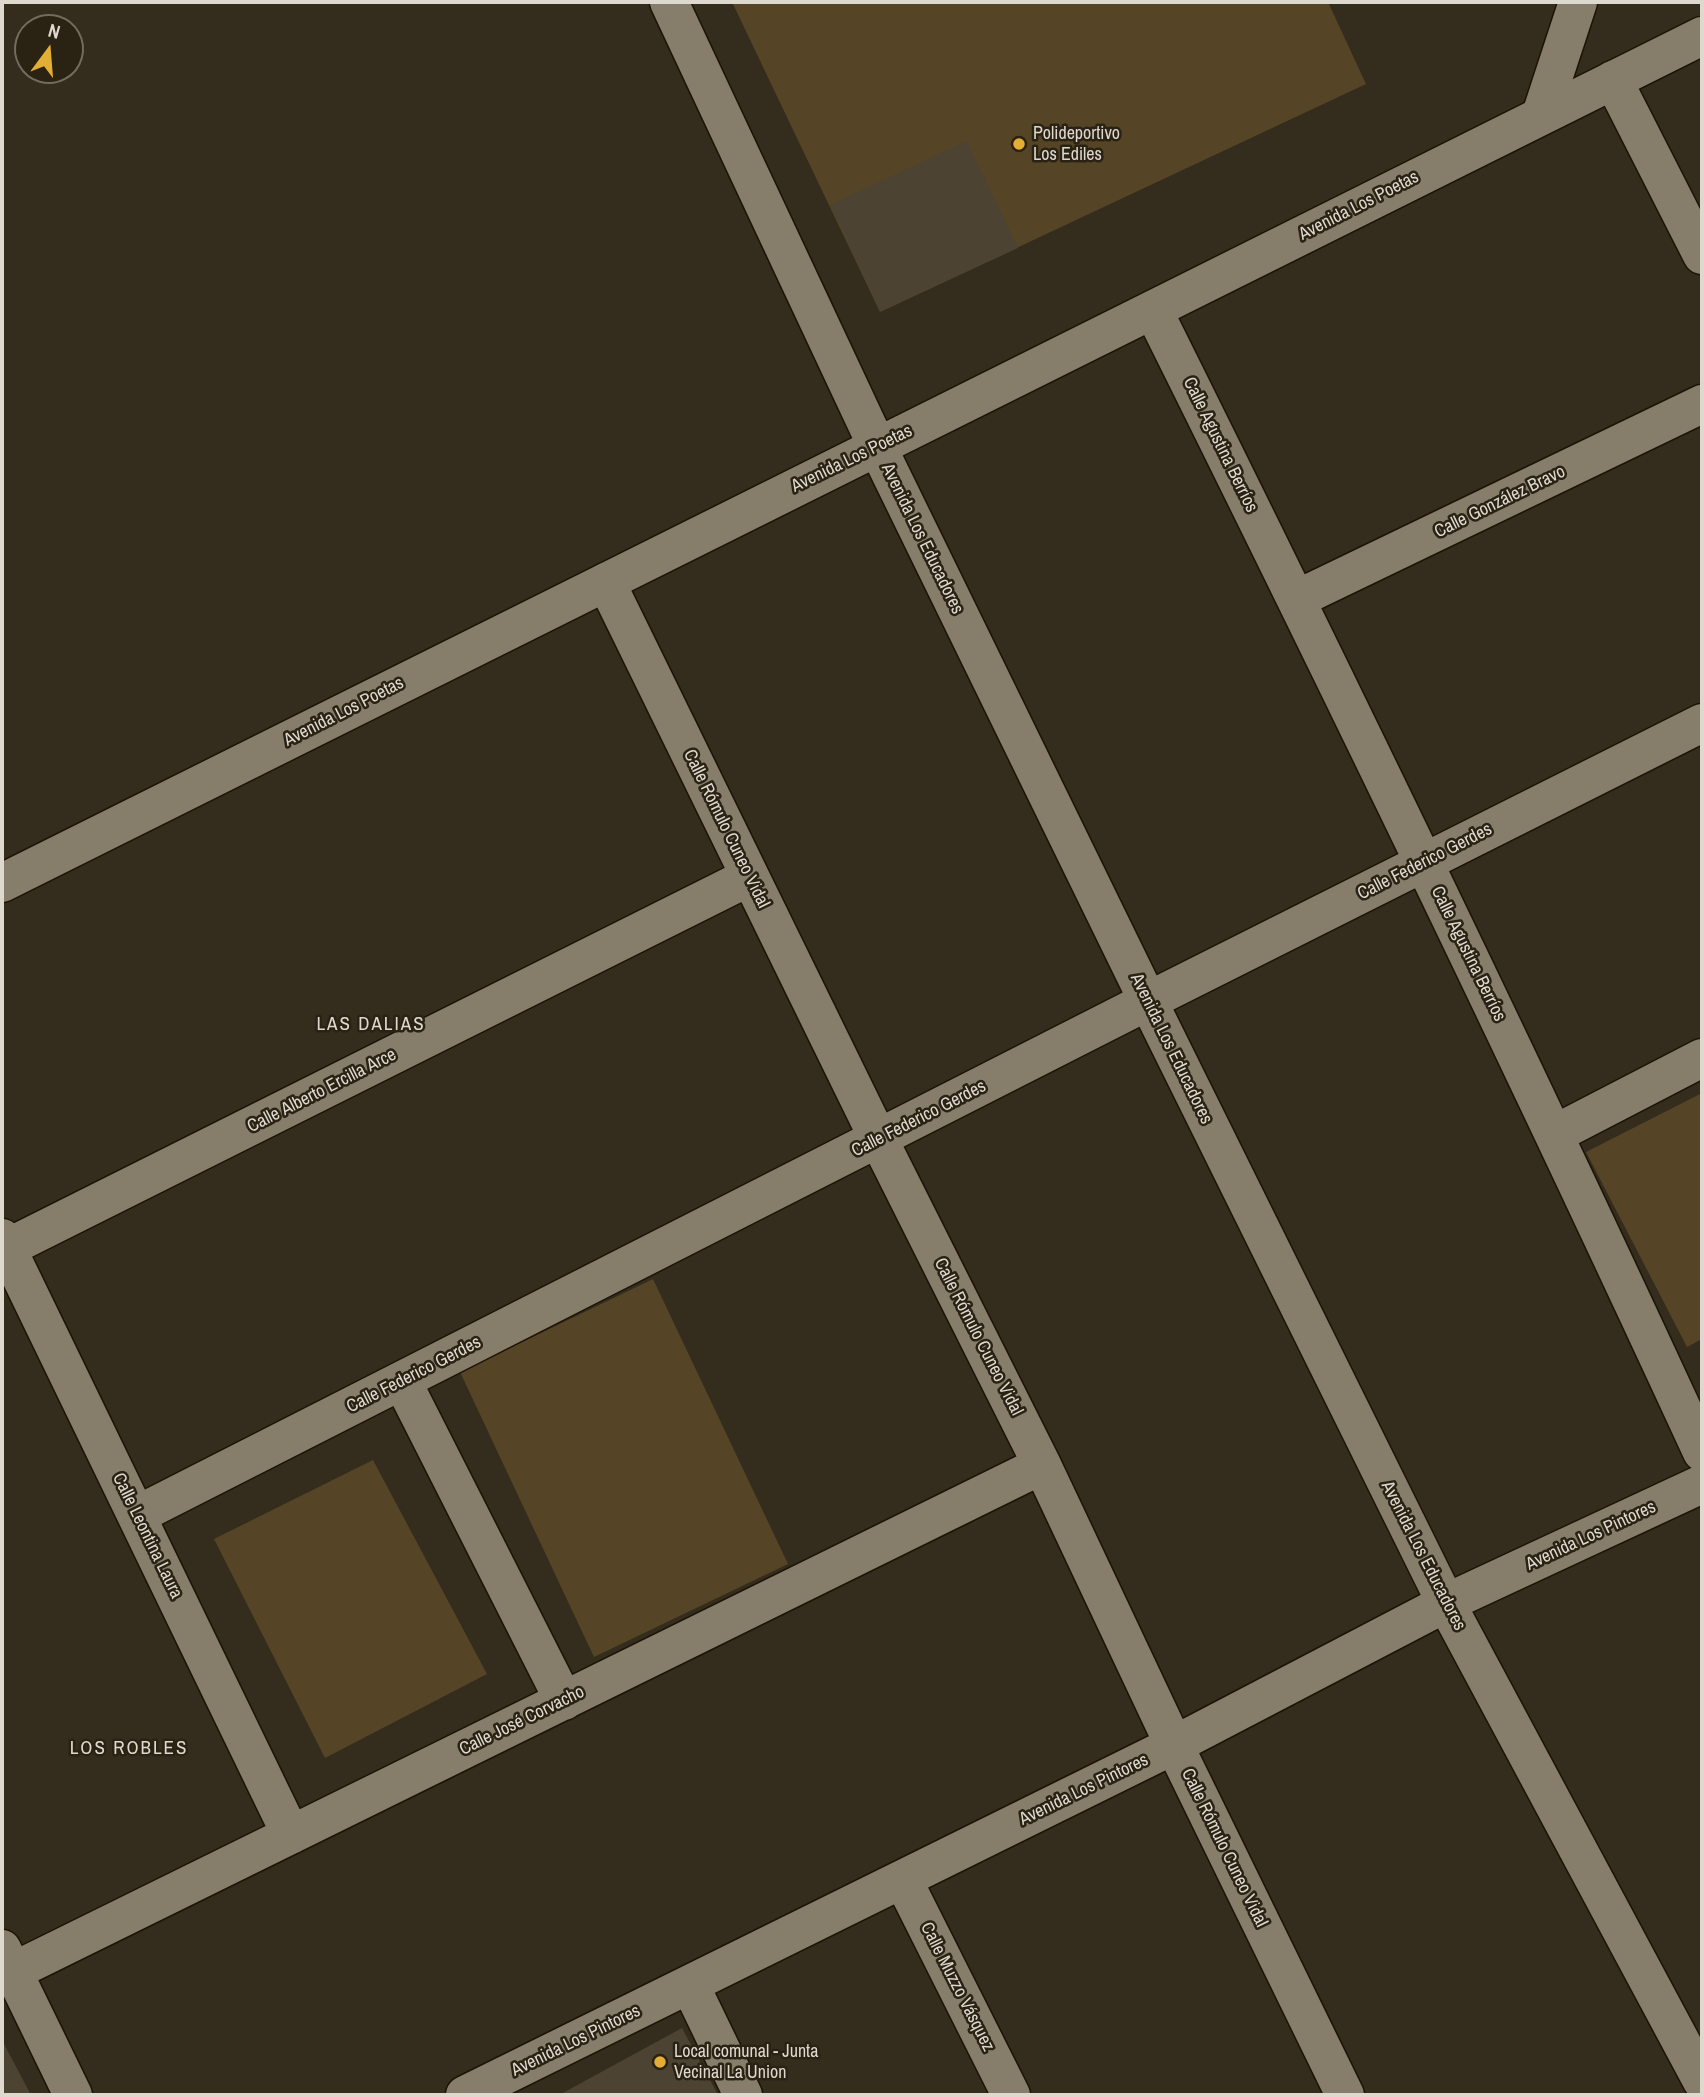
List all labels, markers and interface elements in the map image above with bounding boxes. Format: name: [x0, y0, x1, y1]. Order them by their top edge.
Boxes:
north arrow: [14, 14, 84, 84]
text: N: [45, 17, 63, 45]
place label: Polideportivo Los Ediles: [1033, 123, 1120, 166]
marker: Polideportivo Los Ediles: [1011, 136, 1027, 152]
street label: Avenida Los Poetas: [1295, 166, 1423, 246]
street label: Calle Agustina Berríos: [1178, 374, 1262, 516]
street label: Avenida Los Poetas: [788, 420, 916, 498]
street label: Avenida Los Educadores: [876, 460, 968, 618]
street label: Calle González Bravo: [1431, 461, 1569, 543]
street label: Avenida Los Poetas: [280, 672, 408, 752]
street label: Calle Rómulo Cuneo Vidal: [678, 746, 774, 912]
street label: Calle Federico Gerdes: [1354, 819, 1496, 905]
street label: Calle Agustina Berríos: [1426, 883, 1510, 1025]
street label: Avenida Los Educadores: [1125, 970, 1217, 1128]
district label: LAS DALIAS: [318, 1014, 424, 1036]
street label: Calle Alberto Ercilla Arce: [244, 1044, 400, 1138]
street label: Calle Federico Gerdes: [848, 1076, 990, 1162]
street label: Calle Rómulo Cuneo Vidal: [929, 1255, 1027, 1419]
street label: Calle Federico Gerdes: [343, 1332, 485, 1418]
street label: Calle Leontina Laura: [107, 1470, 187, 1602]
street label: Avenida Los Educadores: [1376, 1478, 1470, 1634]
street label: Avenida Los Pintores: [1523, 1496, 1659, 1576]
street label: Calle José Corvacho: [456, 1681, 588, 1761]
district label: LOS ROBLES: [71, 1738, 187, 1760]
street label: Avenida Los Pintores: [1016, 1749, 1152, 1831]
street label: Calle Rómulo Cuneo Vidal: [1176, 1765, 1272, 1931]
street label: Calle Muzzo Vásquez: [915, 1919, 999, 2055]
street label: Avenida Los Pintores: [508, 2000, 644, 2082]
place label: Local comunal - Junta Vecinal La Union: [674, 2041, 818, 2084]
marker: Local comunal - Junta Vecinal La Union: [652, 2054, 668, 2070]

